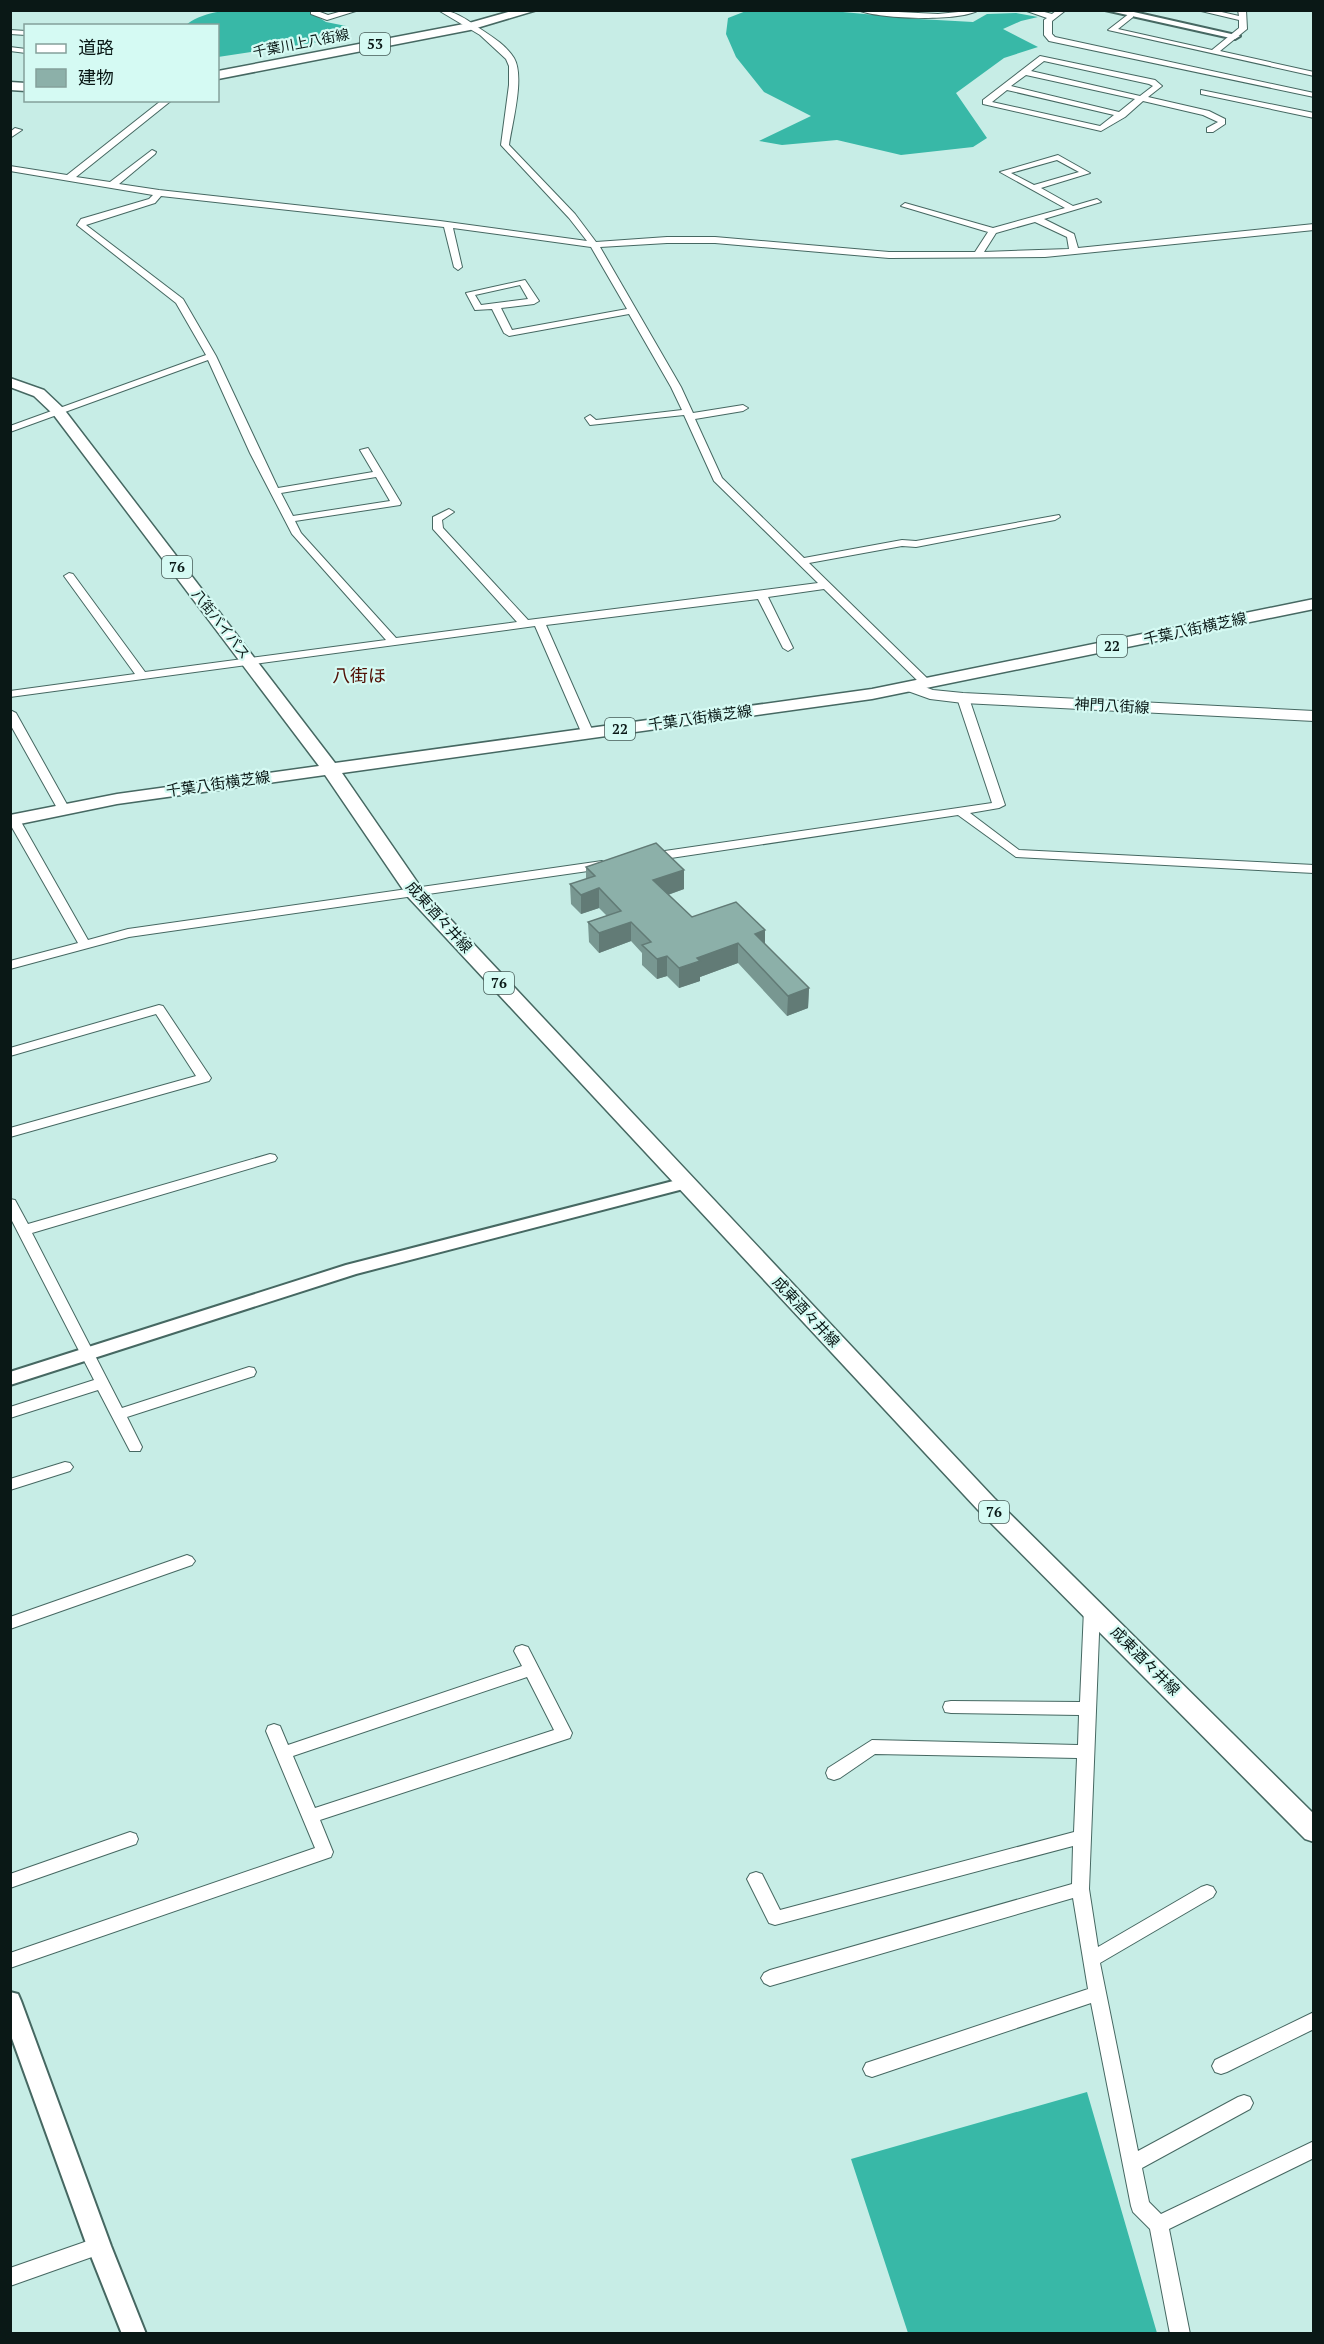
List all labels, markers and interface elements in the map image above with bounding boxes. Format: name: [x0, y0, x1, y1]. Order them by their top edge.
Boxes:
legend: [24, 24, 219, 102]
street label: 千葉川上八街線: [251, 24, 351, 61]
road number: 53: [360, 33, 390, 55]
text: 道路: [78, 35, 114, 59]
text: 建物: [78, 65, 114, 89]
road number: 76: [162, 556, 192, 578]
street label: 八街バイパス: [188, 585, 255, 663]
street label: 千葉八街横芝線: [1141, 607, 1248, 649]
road number: 22: [1097, 635, 1127, 657]
district label: 八街ほ: [332, 663, 386, 687]
street label: 神門八街線: [1074, 693, 1150, 717]
street label: 千葉八街横芝線: [646, 700, 753, 734]
road number: 22: [605, 718, 635, 740]
street label: 千葉八街横芝線: [164, 766, 271, 800]
street label: 成東酒々井線: [402, 876, 477, 956]
road number: 76: [484, 972, 514, 994]
street label: 成東酒々井線: [769, 1272, 845, 1351]
road number: 76: [979, 1501, 1009, 1523]
street label: 成東酒々井線: [1107, 1621, 1185, 1699]

